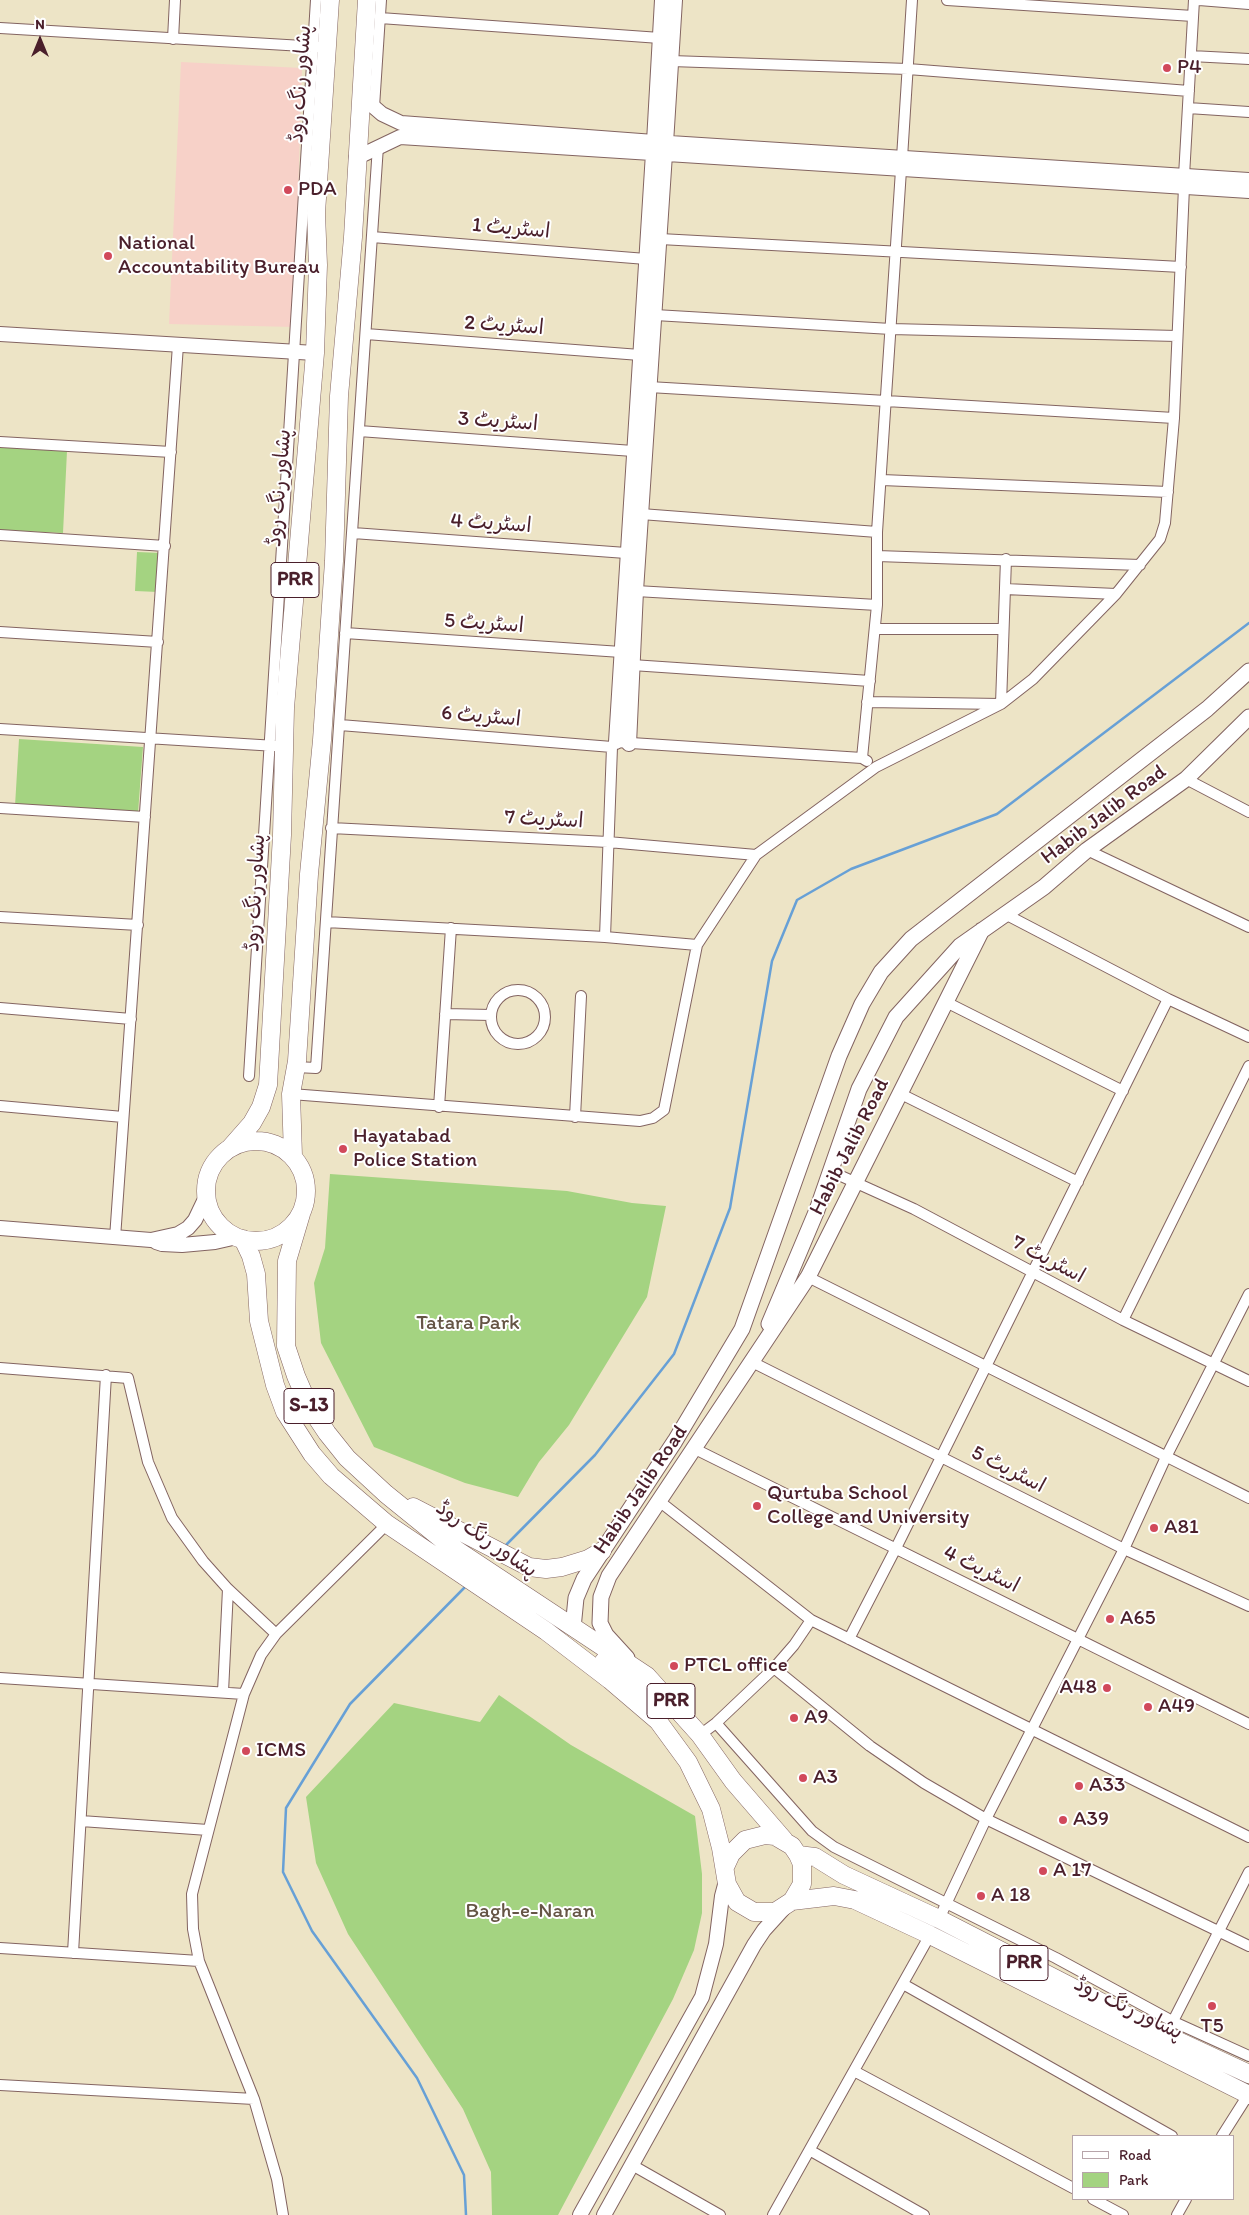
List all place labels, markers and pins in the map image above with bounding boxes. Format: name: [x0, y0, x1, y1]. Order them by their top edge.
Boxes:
place label: P4: [1177, 55, 1202, 81]
marker: P4: [1161, 62, 1173, 74]
place label: PDA: [298, 177, 337, 203]
marker: PDA: [282, 184, 294, 196]
place label: National Accountability Bureau: [118, 231, 320, 281]
marker: National Accountability Bureau: [102, 250, 114, 262]
place label: Hayatabad Police Station: [353, 1124, 477, 1174]
marker: Hayatabad Police Station: [337, 1143, 349, 1155]
place label: Qurtuba School College and University: [767, 1481, 969, 1531]
marker: Qurtuba School College and University: [751, 1500, 763, 1512]
place label: A81: [1164, 1515, 1199, 1541]
marker: A81: [1148, 1522, 1160, 1534]
place label: A65: [1120, 1606, 1156, 1632]
marker: A65: [1104, 1613, 1116, 1625]
place label: PTCL office: [684, 1653, 788, 1679]
marker: PTCL office: [668, 1660, 680, 1672]
place label: A48: [1059, 1675, 1097, 1701]
marker: A48: [1101, 1682, 1113, 1694]
place label: A49: [1158, 1694, 1195, 1720]
marker: A49: [1142, 1701, 1154, 1713]
place label: A9: [804, 1705, 828, 1731]
marker: A9: [788, 1712, 800, 1724]
place label: ICMS: [256, 1738, 306, 1764]
marker: ICMS: [240, 1745, 252, 1757]
place label: A3: [813, 1765, 838, 1791]
marker: A3: [797, 1772, 809, 1784]
place label: A33: [1089, 1773, 1125, 1799]
marker: A33: [1073, 1780, 1085, 1792]
place label: A39: [1073, 1807, 1109, 1833]
marker: A39: [1057, 1814, 1069, 1826]
place label: A 17: [1053, 1858, 1091, 1884]
marker: A 17: [1037, 1865, 1049, 1877]
place label: A 18: [991, 1883, 1030, 1909]
marker: A 18: [975, 1890, 987, 1902]
marker: T5: [1206, 2000, 1218, 2012]
place label: T5: [1201, 2014, 1223, 2040]

